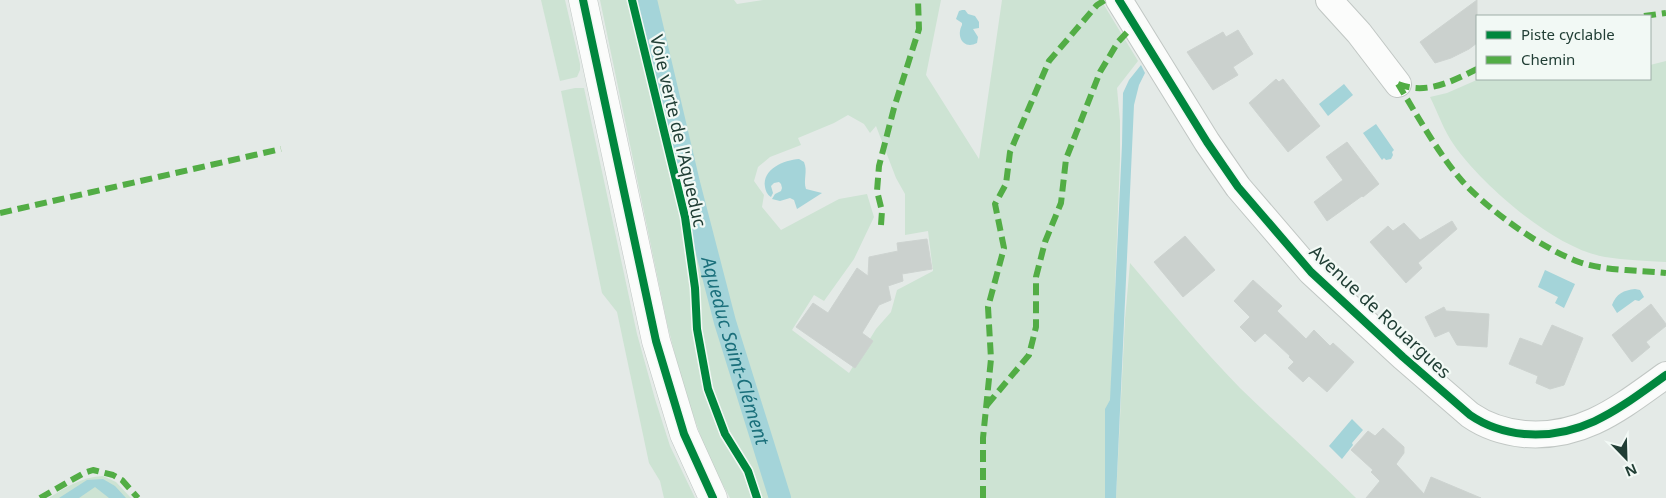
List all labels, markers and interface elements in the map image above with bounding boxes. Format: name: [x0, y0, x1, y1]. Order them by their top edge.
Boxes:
legend: [1476, 15, 1651, 80]
text: Piste cyclable: [1521, 24, 1615, 44]
street label: Voie verte de l'Aqueduc: [645, 32, 713, 230]
text: Chemin: [1521, 49, 1575, 69]
street label: Avenue de Rouargues: [1305, 239, 1457, 383]
water label: Aqueduc Saint-Clément: [695, 252, 776, 449]
north arrow: [1601, 433, 1651, 483]
text: N: [1622, 459, 1640, 481]

